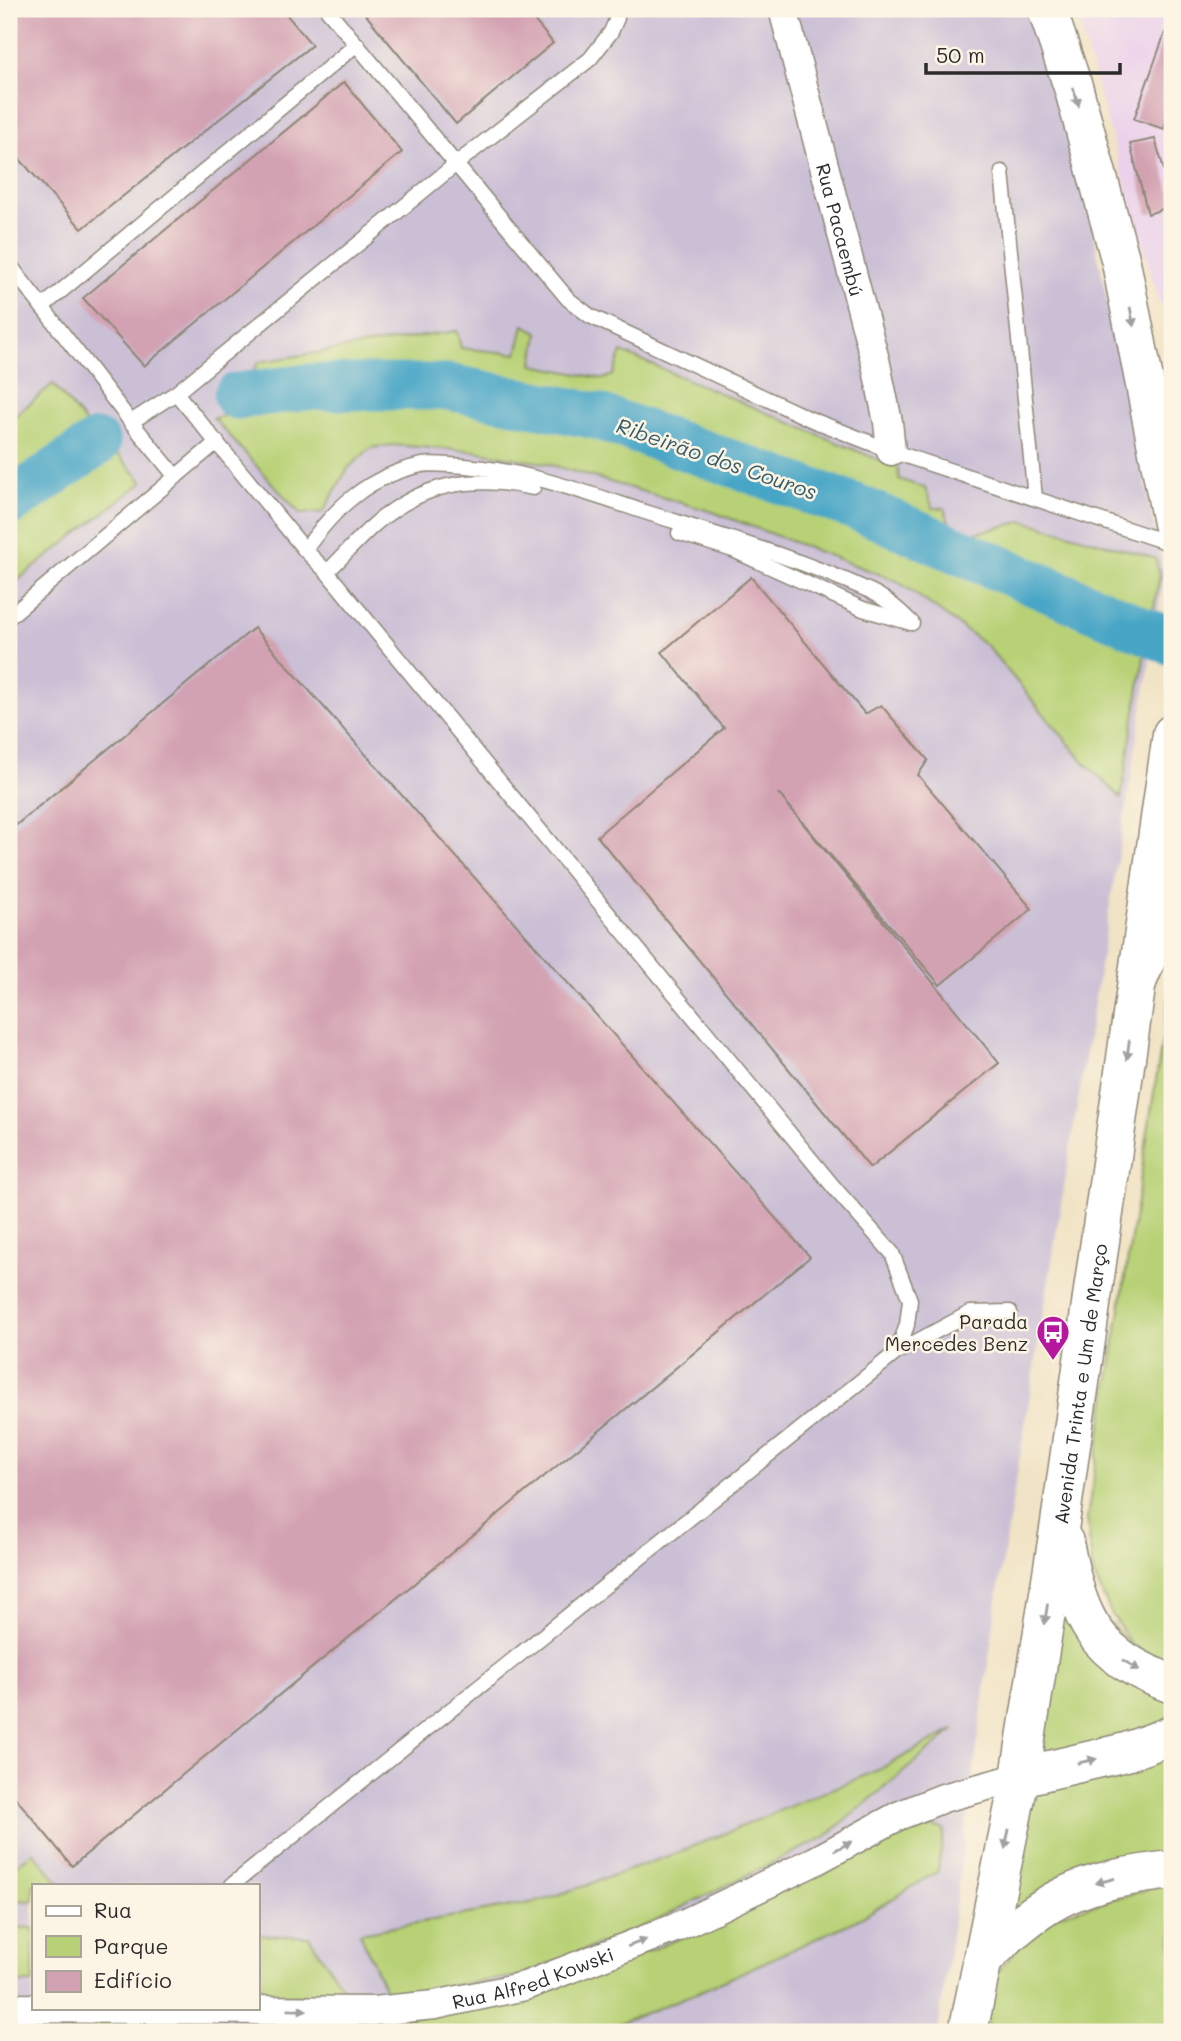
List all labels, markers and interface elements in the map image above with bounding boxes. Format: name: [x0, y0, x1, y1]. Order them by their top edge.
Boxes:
scale bar: [926, 32, 1120, 76]
text: 50 m: [936, 41, 985, 68]
one-way arrow: [1071, 87, 1081, 108]
street label: Rua Pacaembú: [811, 160, 870, 299]
one-way arrow: [1126, 306, 1137, 328]
water label: Ribeirão dos Couros: [613, 411, 821, 505]
one-way arrow: [1122, 1039, 1133, 1061]
street label: Avenida Trinta e Um de Março: [1048, 1242, 1112, 1526]
place label: Parada Mercedes Benz: [885, 1309, 1028, 1356]
bus stop icon: Parada Mercedes Benz: [1034, 1313, 1072, 1362]
one-way arrow: [1040, 1603, 1051, 1625]
one-way arrow: [1122, 1659, 1141, 1672]
one-way arrow: [1076, 1755, 1098, 1766]
one-way arrow: [1002, 1828, 1013, 1850]
one-way arrow: [833, 1840, 853, 1852]
one-way arrow: [1094, 1877, 1115, 1887]
legend: [32, 1884, 259, 2010]
text: Rua: [94, 1896, 132, 1923]
text: Parque: [94, 1932, 168, 1959]
one-way arrow: [627, 1937, 648, 1948]
street label: Rua Alfred Kowski: [450, 1941, 617, 2014]
text: Edifício: [94, 1966, 172, 1993]
one-way arrow: [287, 2004, 309, 2016]

